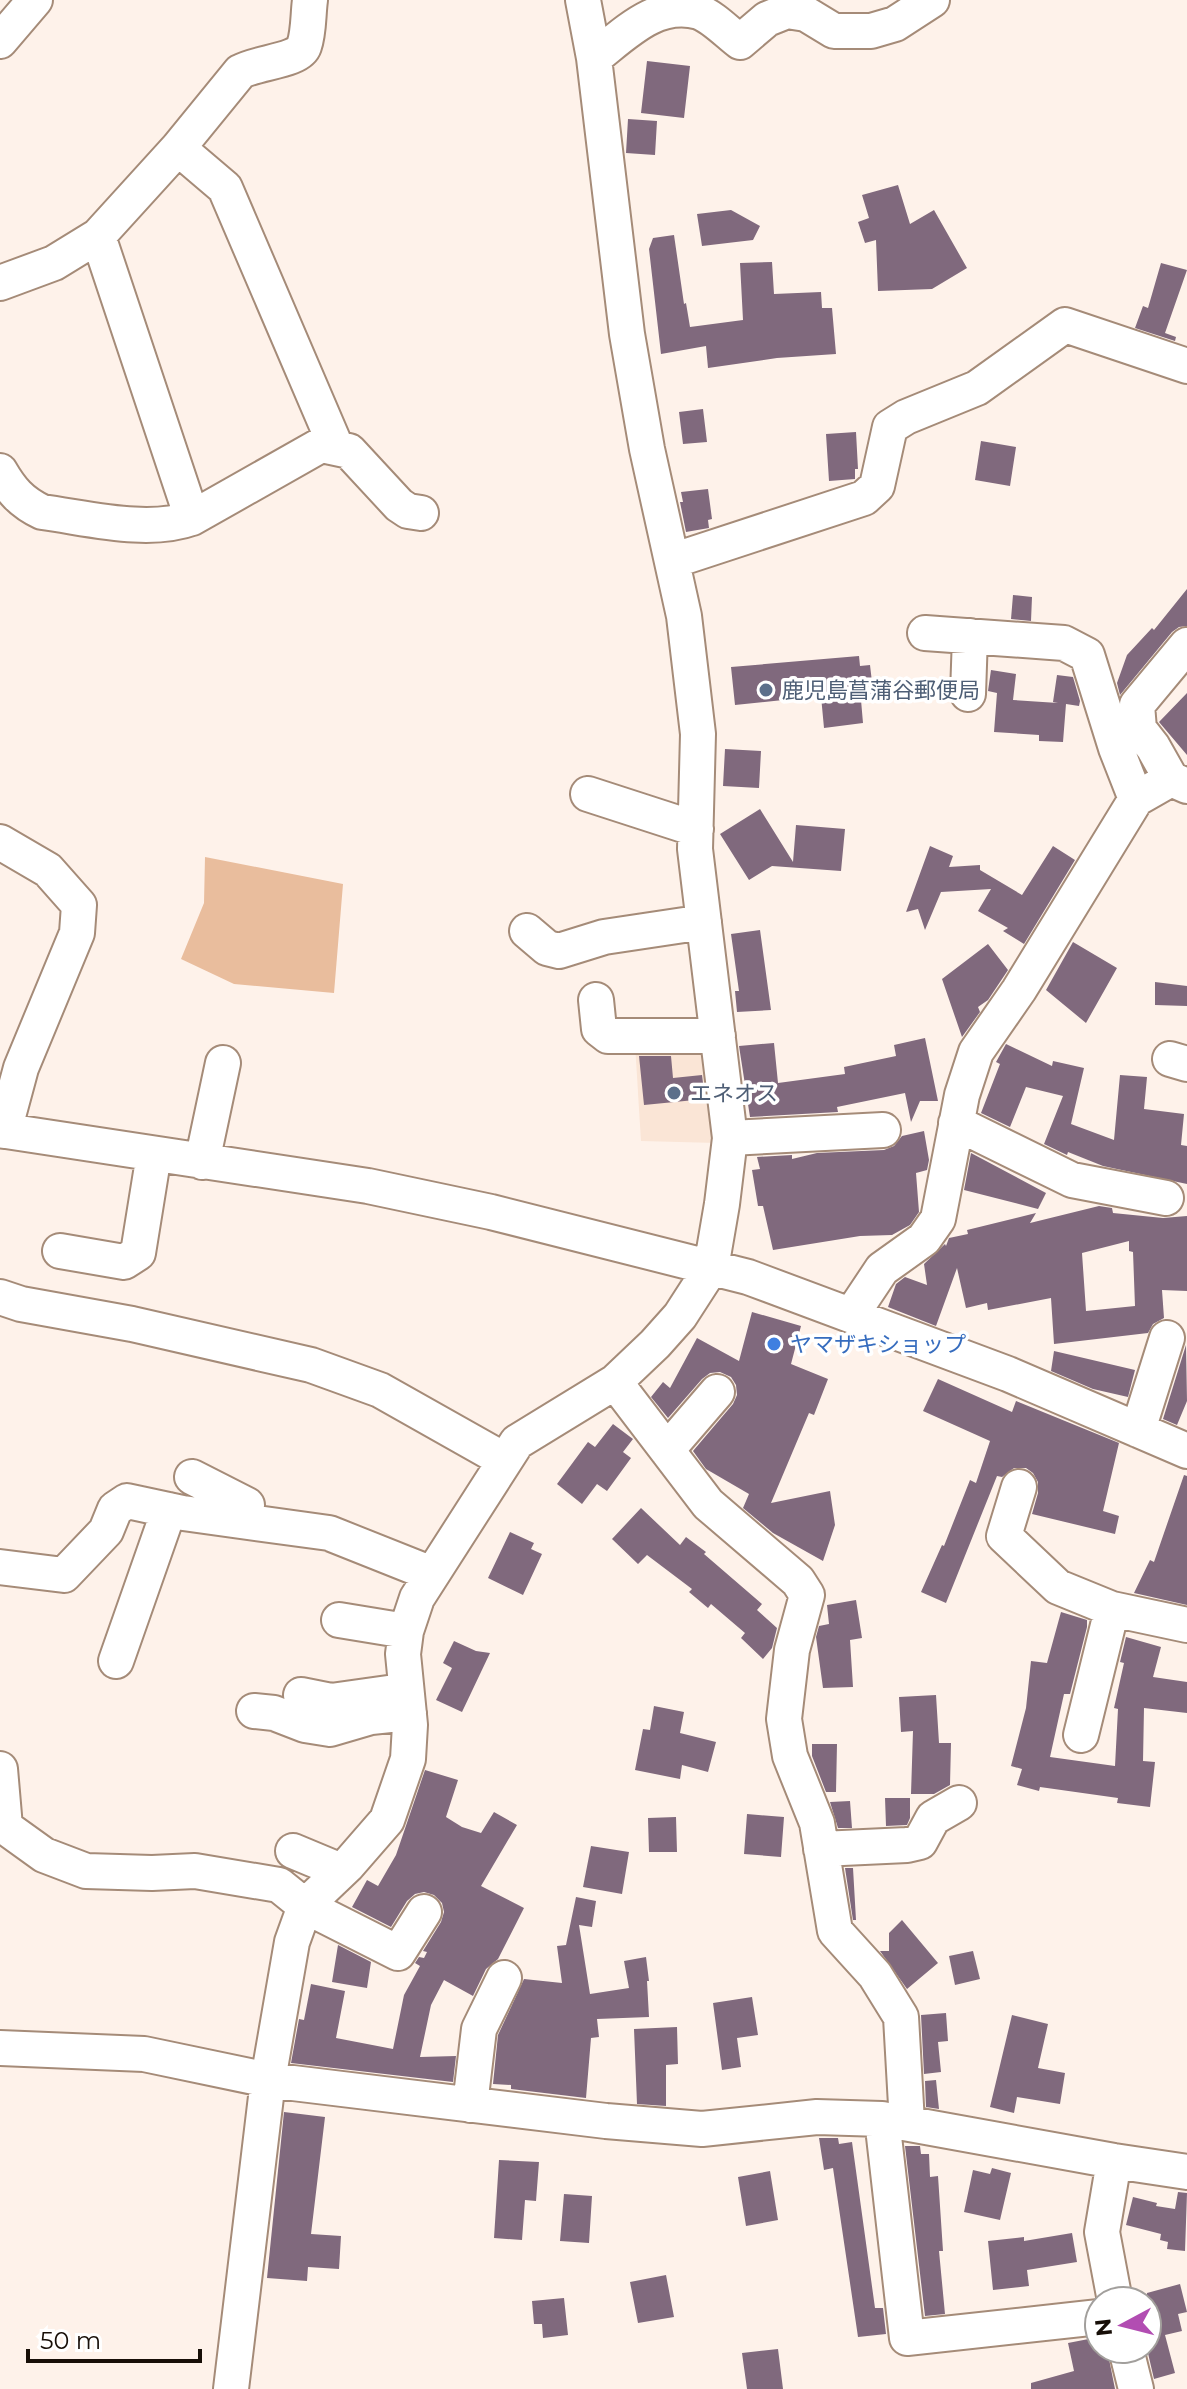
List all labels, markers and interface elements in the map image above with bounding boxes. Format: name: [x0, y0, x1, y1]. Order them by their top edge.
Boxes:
place label: 鹿児島菖蒲谷郵便局: [782, 677, 980, 704]
marker: 鹿児島菖蒲谷郵便局: [757, 681, 775, 699]
place label: エネオス: [690, 1080, 778, 1107]
marker: エネオス: [665, 1084, 683, 1102]
place label: ヤマザキショップ: [790, 1331, 966, 1358]
marker: ヤマザキショップ: [765, 1335, 783, 1353]
north arrow: [1083, 2285, 1163, 2365]
scale bar: [28, 2313, 200, 2363]
text: N: [1089, 2317, 1118, 2338]
text: 50 m: [40, 2326, 101, 2355]

